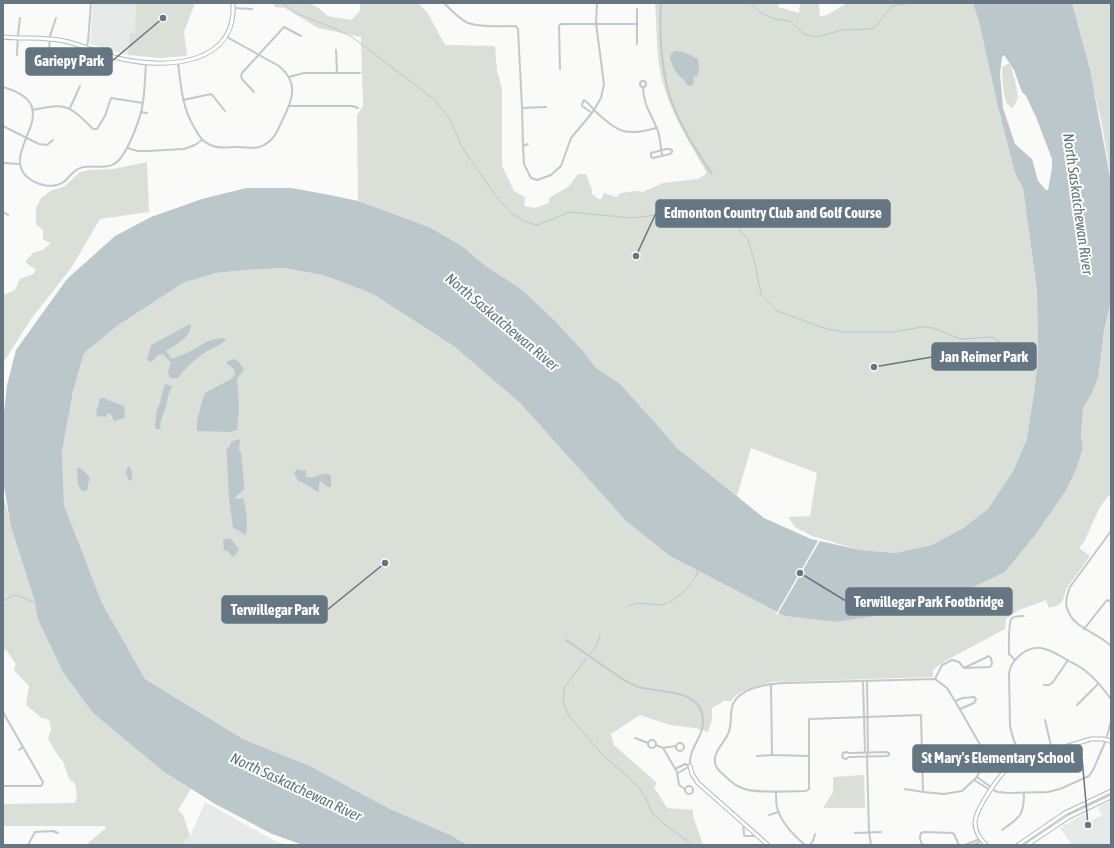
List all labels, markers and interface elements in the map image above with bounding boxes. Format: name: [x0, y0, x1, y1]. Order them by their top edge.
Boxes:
callout: Gariepy Park: [26, 48, 112, 75]
text: Gariepy Park: [34, 52, 104, 69]
water label: North Saskatchewan River: [1060, 132, 1097, 276]
callout: Edmonton Country Club and Golf Course: [656, 200, 890, 227]
text: Edmonton Country Club and Golf Course: [664, 204, 882, 221]
water label: North Saskatchewan River: [442, 269, 563, 374]
callout: Jan Reimer Park: [932, 343, 1036, 370]
text: Jan Reimer Park: [939, 348, 1028, 365]
callout: Terwillegar Park Footbridge: [846, 588, 1012, 615]
text: Terwillegar Park Footbridge: [854, 593, 1004, 610]
callout: Terwillegar Park: [222, 596, 327, 623]
text: Terwillegar Park: [231, 601, 320, 618]
callout: St Mary's Elementary School: [913, 745, 1082, 772]
water label: North Saskatchewan River: [228, 749, 365, 825]
text: St Mary's Elementary School: [921, 749, 1076, 766]

